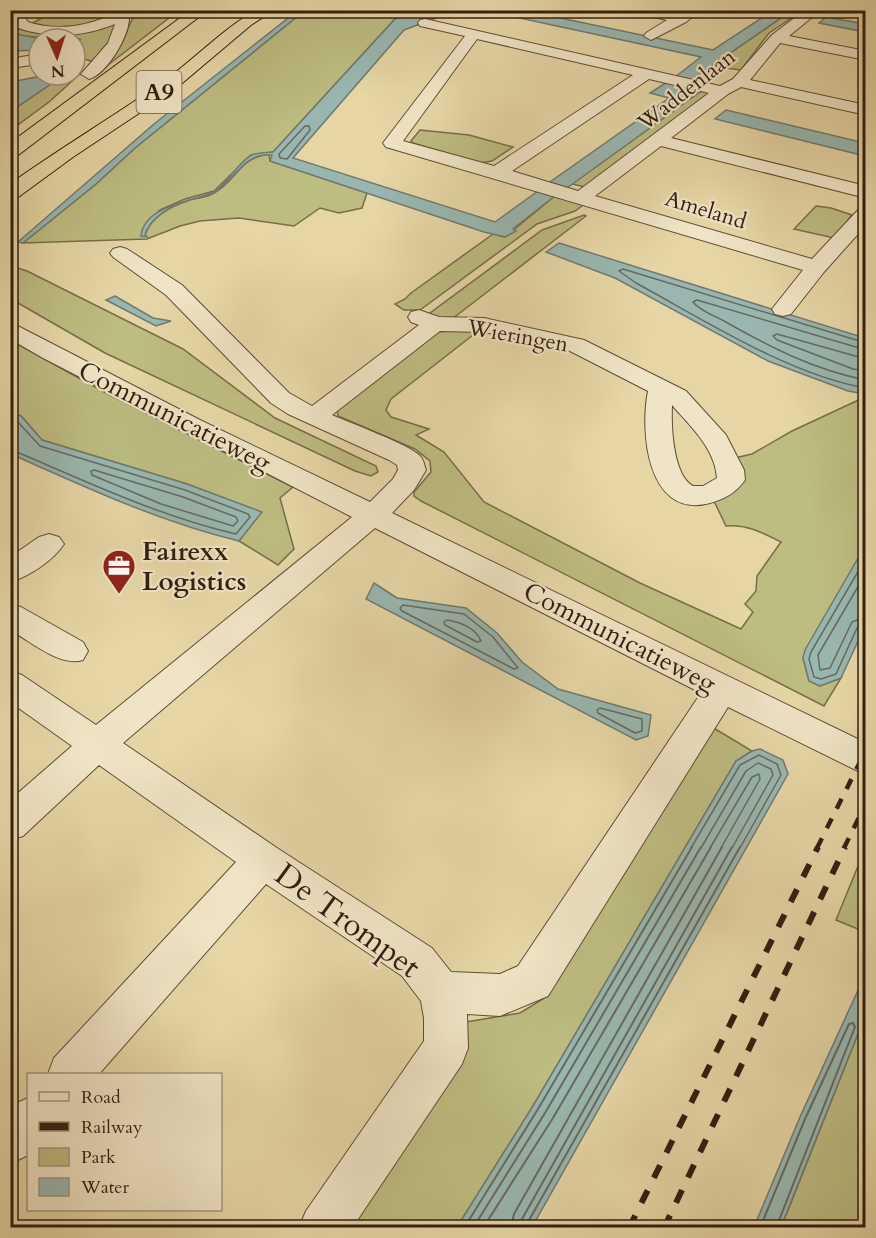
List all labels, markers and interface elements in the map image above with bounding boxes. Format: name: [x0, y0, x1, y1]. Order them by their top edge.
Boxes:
north arrow: [27, 27, 87, 87]
street label: Waddenlaan: [631, 42, 742, 138]
text: N: [50, 60, 65, 82]
road number: A9: [136, 71, 182, 113]
street label: Ameland: [661, 183, 750, 237]
street label: Wieringen: [464, 312, 571, 360]
street label: Communicatieweg: [72, 353, 278, 480]
place label: Fairexx Logistics: [142, 534, 246, 599]
office icon: Fairexx Logistics: [101, 548, 137, 595]
street label: Communicatieweg: [517, 574, 723, 701]
street label: De Trompet: [266, 853, 429, 989]
legend: [27, 1073, 222, 1211]
text: Road: [81, 1085, 121, 1110]
text: Railway: [81, 1115, 143, 1140]
text: Park: [81, 1145, 116, 1170]
text: Water: [80, 1175, 130, 1200]

